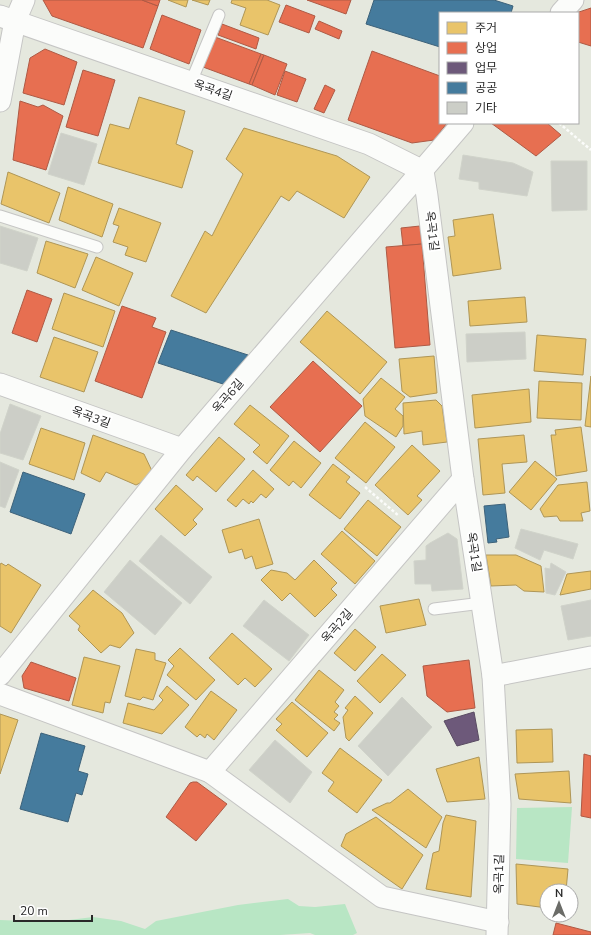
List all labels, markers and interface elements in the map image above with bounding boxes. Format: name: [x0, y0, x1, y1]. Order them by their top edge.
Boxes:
legend: [439, 12, 579, 124]
text: 주거: [475, 20, 497, 36]
text: 상업: [475, 40, 497, 56]
text: 업무: [475, 60, 497, 76]
street label: 옥곡4길: [191, 76, 235, 104]
text: 공공: [475, 80, 497, 96]
text: 기타: [475, 100, 497, 116]
street label: 옥곡1길: [422, 210, 442, 252]
street label: 옥곡6길: [209, 376, 247, 416]
street label: 옥곡3길: [69, 403, 113, 431]
street label: 옥곡1길: [463, 531, 485, 573]
street label: 옥곡2길: [318, 606, 356, 646]
street label: 옥곡1길: [491, 854, 507, 894]
north arrow: [539, 883, 579, 923]
text: N: [555, 886, 563, 901]
scale bar: [14, 897, 92, 923]
text: 20 m: [20, 903, 48, 919]

